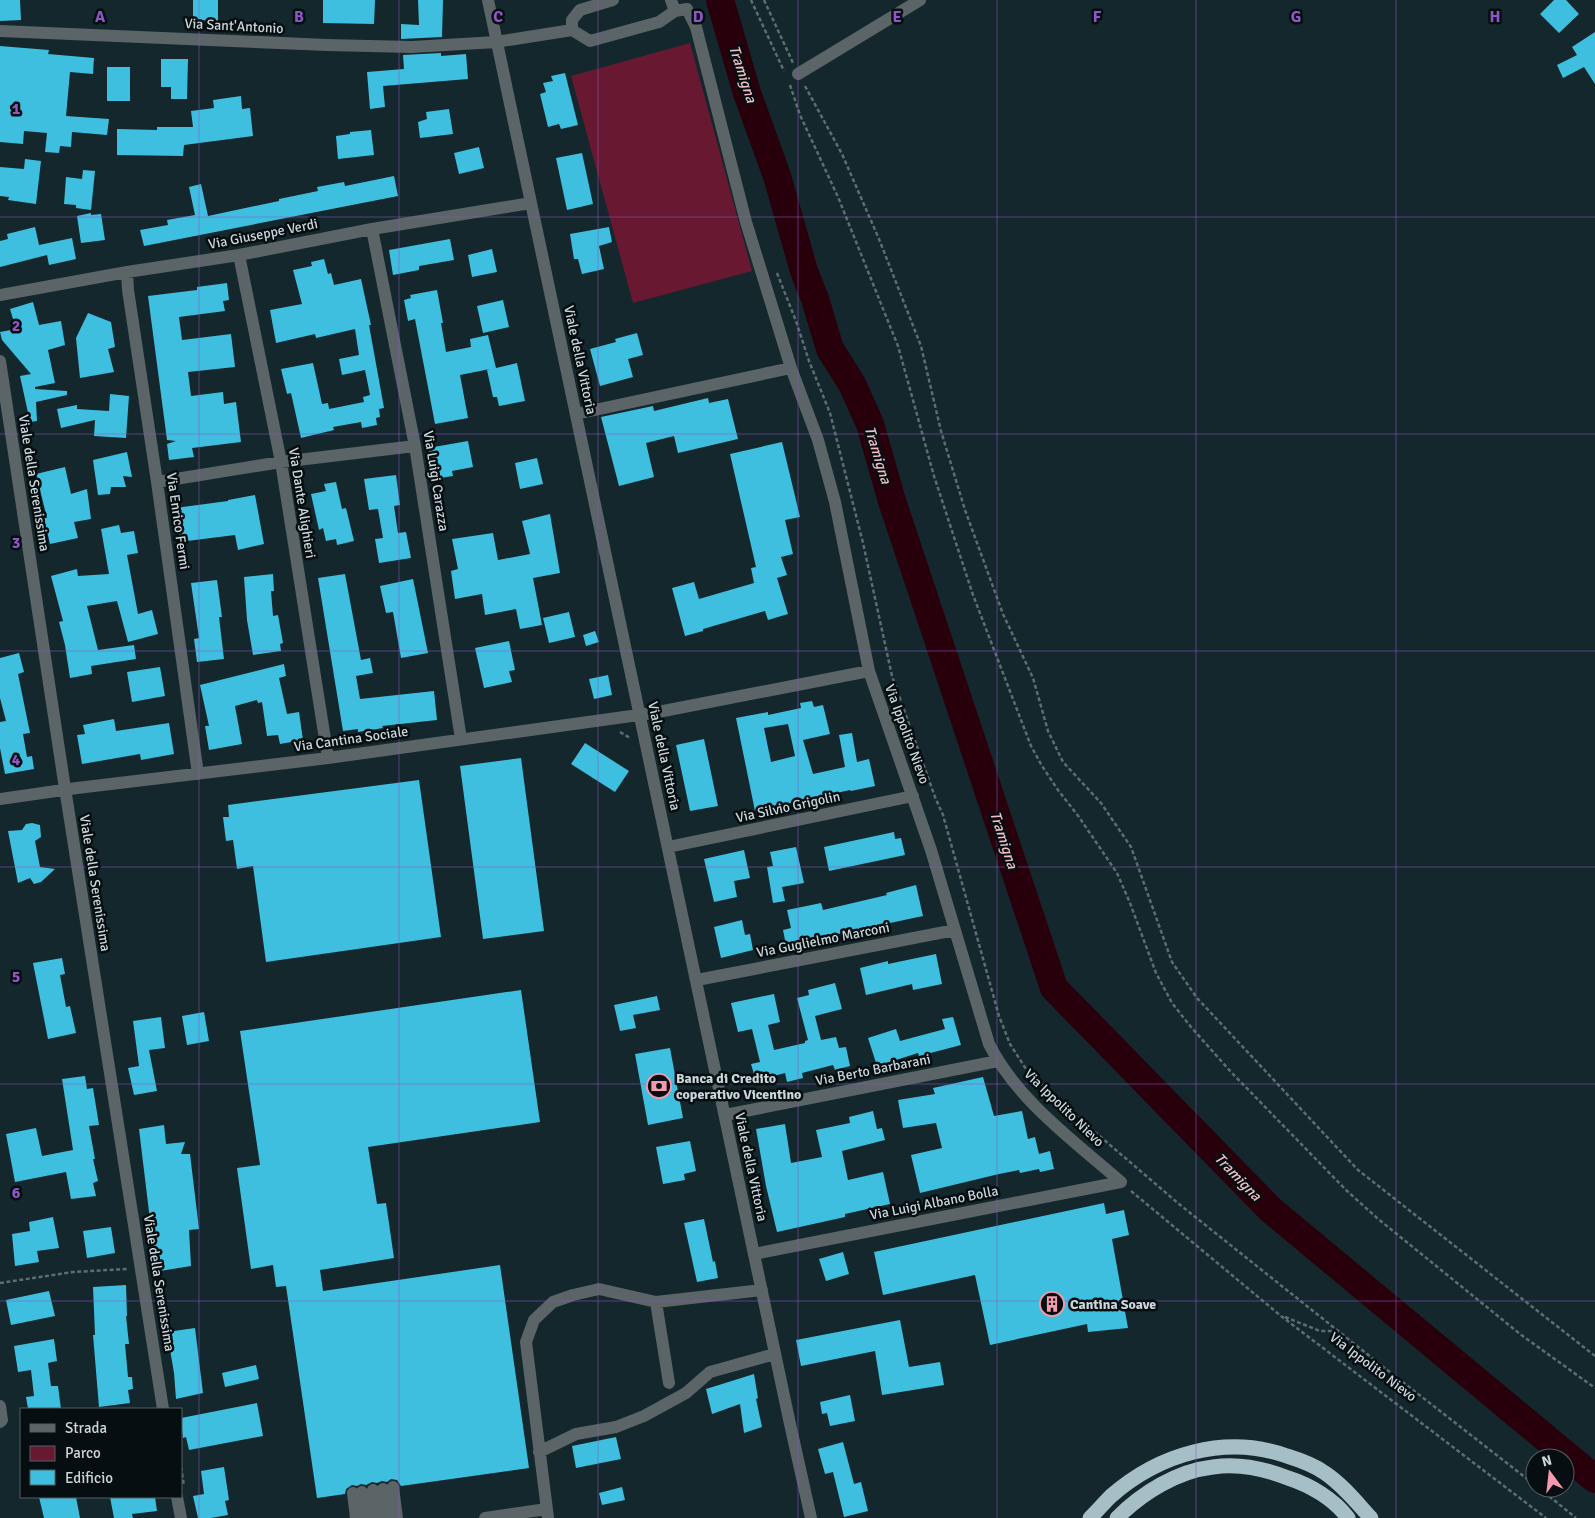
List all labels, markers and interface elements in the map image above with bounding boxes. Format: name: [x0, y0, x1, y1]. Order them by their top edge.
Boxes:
text: A: [95, 7, 106, 27]
text: B: [294, 7, 304, 27]
text: C: [493, 7, 503, 27]
text: D: [693, 7, 704, 27]
text: E: [892, 7, 902, 27]
text: F: [1093, 7, 1102, 27]
text: G: [1291, 7, 1301, 27]
text: H: [1490, 7, 1500, 27]
street label: Via Sant'Antonio: [184, 15, 284, 37]
water label: Tramigna: [725, 43, 761, 105]
text: 1: [12, 99, 21, 119]
street label: Via Giuseppe Verdi: [207, 215, 319, 253]
street label: Viale della Vittoria: [560, 304, 600, 416]
text: 2: [12, 316, 20, 336]
street label: Viale della Serenissima: [15, 413, 53, 553]
water label: Tramigna: [861, 424, 895, 486]
street label: Via Luigi Carazza: [420, 429, 452, 533]
street label: Via Dante Alighieri: [285, 446, 319, 560]
street label: Via Enrico Fermi: [163, 471, 193, 571]
text: 3: [12, 533, 20, 553]
street label: Via Ippolito Nievo: [881, 682, 933, 786]
street label: Viale della Vittoria: [644, 700, 684, 812]
street label: Via Cantina Sociale: [293, 723, 409, 755]
text: 4: [12, 750, 21, 770]
street label: Via Silvio Grigolin: [734, 788, 842, 826]
water label: Tramigna: [986, 809, 1022, 871]
street label: Viale della Serenissima: [76, 813, 114, 953]
street label: Via Guglielmo Marconi: [755, 919, 891, 961]
text: 5: [12, 967, 20, 987]
street label: Via Berto Barbarani: [814, 1051, 932, 1089]
street label: Via Ippolito Nievo: [1020, 1065, 1108, 1151]
place label: Banca di Credito coperativo Vicentino: [676, 1070, 801, 1103]
bank icon: Banca di Credito coperativo Vicentino: [646, 1073, 672, 1099]
street label: Viale della Vittoria: [731, 1111, 771, 1223]
water label: Tramigna: [1211, 1149, 1265, 1205]
street label: Via Luigi Albano Bolla: [868, 1182, 1000, 1224]
text: 6: [12, 1183, 21, 1203]
street label: Viale della Serenissima: [140, 1213, 178, 1353]
building icon: Cantina Soave: [1039, 1291, 1065, 1317]
place label: Cantina Soave: [1070, 1296, 1156, 1313]
street label: Via Ippolito Nievo: [1326, 1329, 1420, 1405]
legend: [20, 1408, 182, 1498]
text: Strada: [65, 1419, 107, 1437]
text: Parco: [65, 1444, 101, 1462]
north arrow: [1525, 1448, 1575, 1498]
text: N: [1540, 1451, 1554, 1470]
text: Edificio: [65, 1469, 113, 1487]

